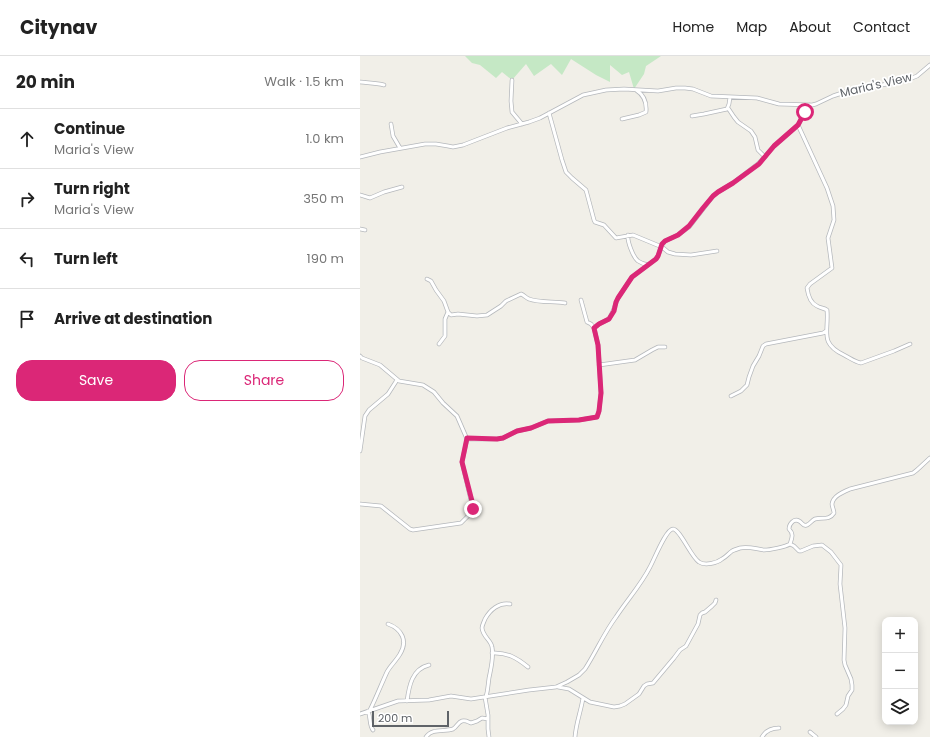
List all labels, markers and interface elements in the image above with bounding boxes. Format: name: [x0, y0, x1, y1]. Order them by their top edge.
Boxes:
text: Citynav: [20, 14, 97, 41]
text: Home: [672, 17, 714, 37]
text: Map: [736, 17, 767, 37]
text: About: [789, 17, 831, 37]
text: Contact: [853, 17, 910, 37]
street label: Maria's View: [838, 68, 914, 101]
text: 20 min: [16, 70, 75, 94]
text: Walk · 1.5 km: [264, 72, 344, 91]
route start: [796, 103, 814, 121]
text: Continue: [54, 118, 125, 139]
icon: ahead: [16, 128, 38, 150]
text: 1.0 km: [305, 129, 344, 148]
text: Maria's View: [54, 140, 134, 159]
text: Turn right: [54, 178, 130, 199]
icon: right: [16, 188, 38, 210]
text: 350 m: [303, 189, 344, 208]
text: Maria's View: [54, 200, 134, 219]
icon: left: [16, 248, 38, 270]
text: Turn left: [54, 248, 118, 269]
text: 190 m: [307, 249, 344, 268]
icon: arrive: [16, 308, 38, 330]
text: Arrive at destination: [54, 308, 212, 329]
button: Save: [16, 360, 176, 401]
button: Share: [184, 360, 344, 401]
route end: [464, 500, 482, 518]
map controls: [882, 617, 918, 725]
button: +: [882, 617, 918, 653]
button: −: [882, 653, 918, 689]
button: layers: [882, 689, 918, 725]
scale bar: [372, 709, 449, 728]
text: 200 m: [378, 710, 412, 726]

